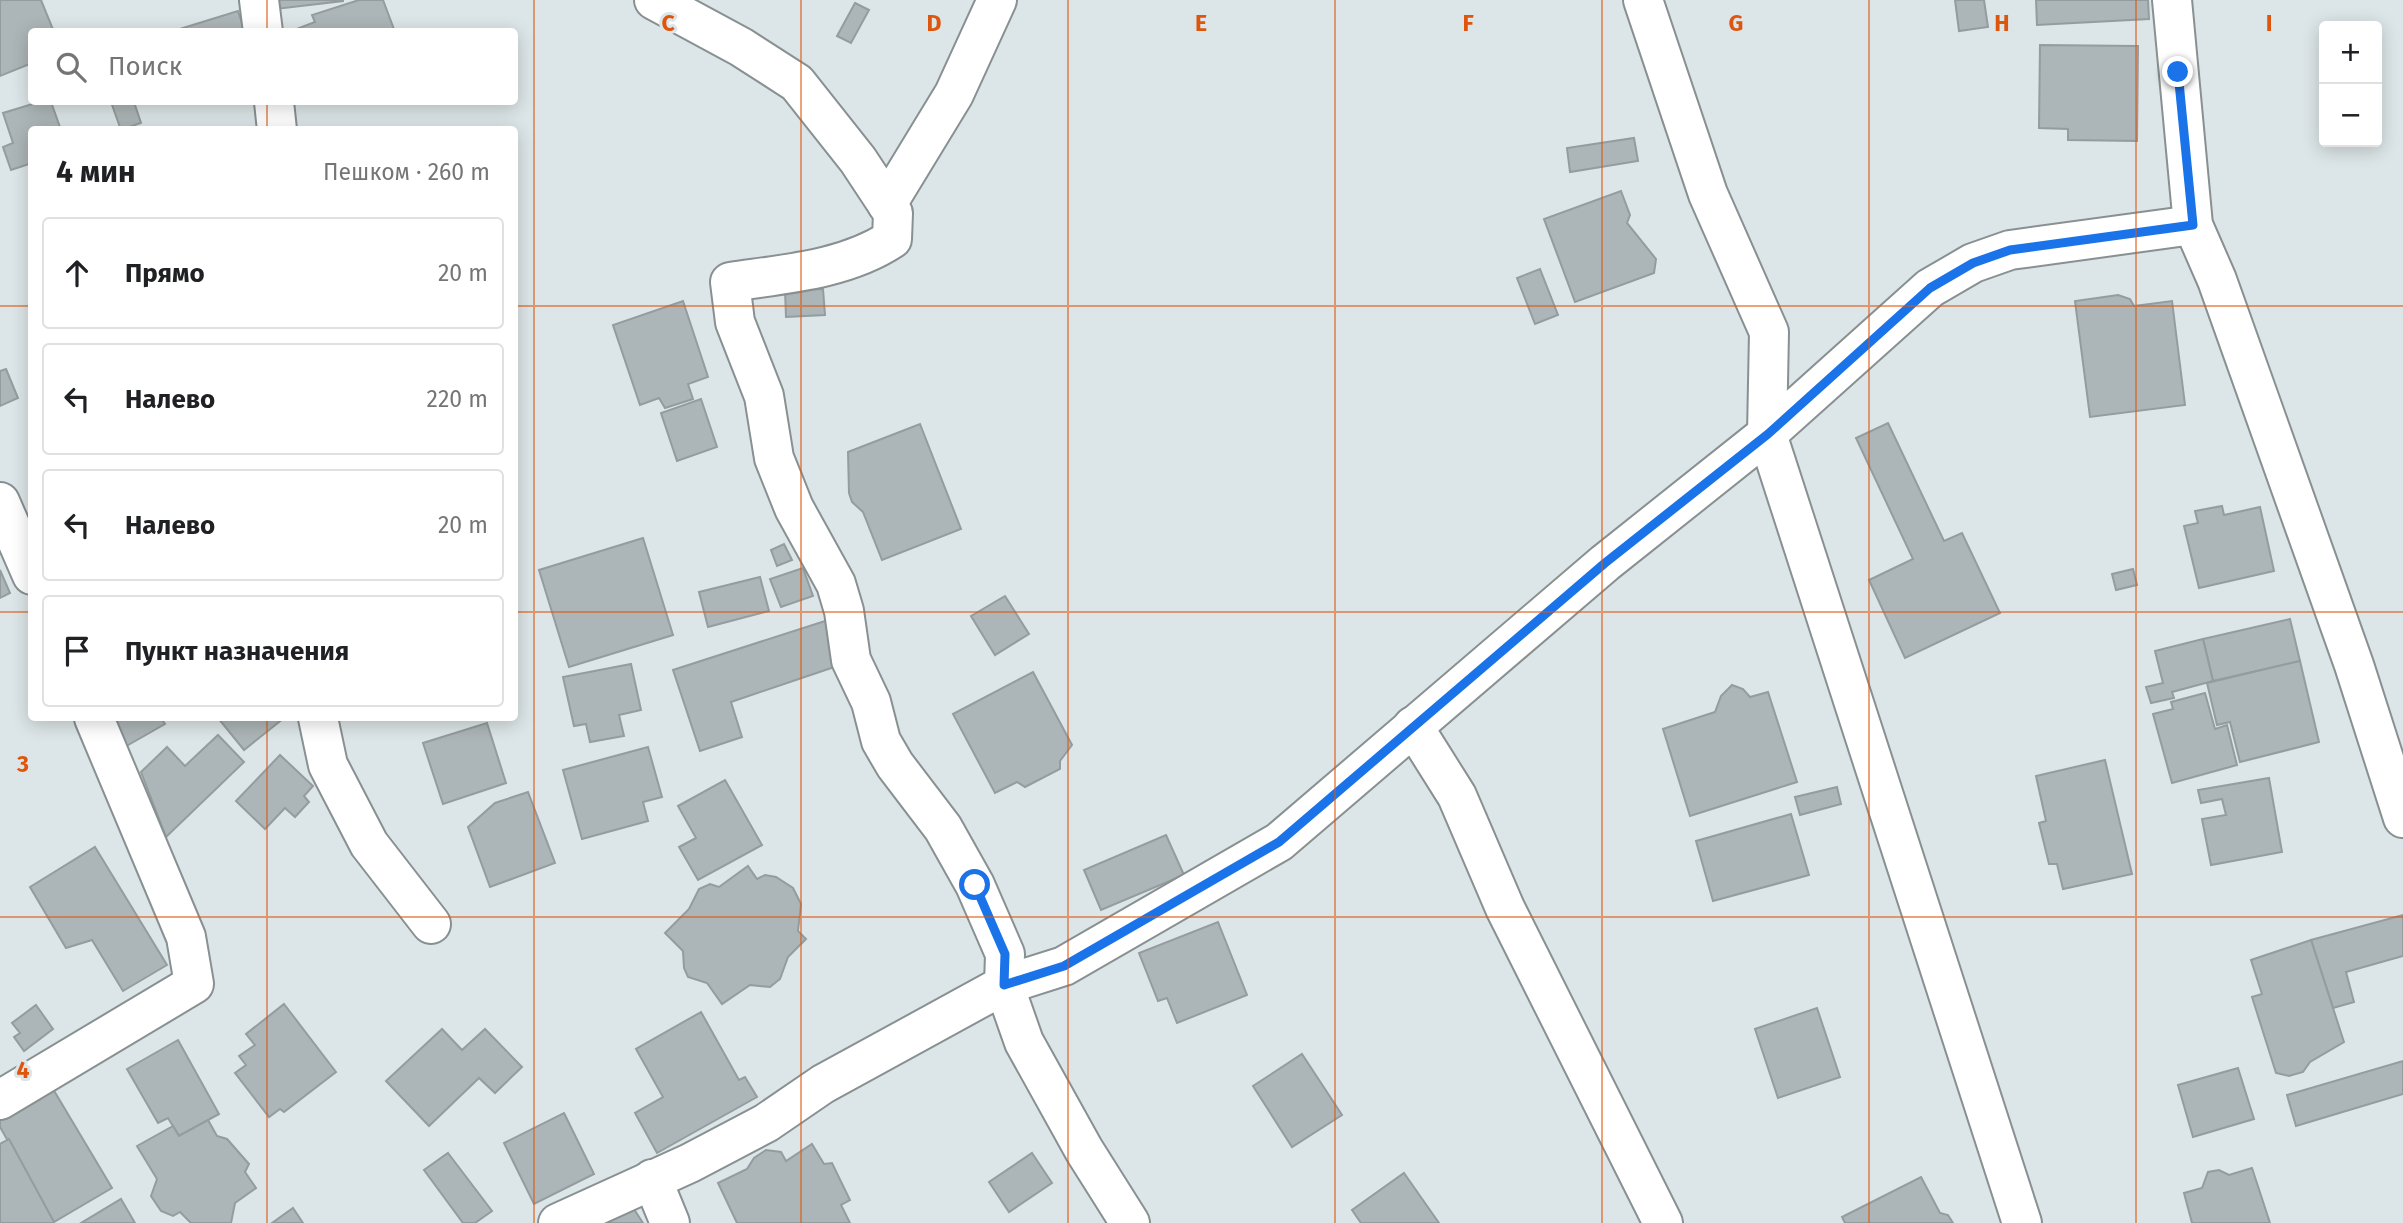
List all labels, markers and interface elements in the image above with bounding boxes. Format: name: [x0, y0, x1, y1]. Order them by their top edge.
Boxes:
text: C: [661, 9, 675, 37]
text: D: [927, 9, 942, 37]
text: E: [1195, 9, 1207, 37]
text: F: [1462, 9, 1474, 37]
text: G: [1729, 9, 1743, 37]
text: H: [1994, 9, 2010, 37]
text: I: [2266, 9, 2272, 37]
map controls: [2319, 21, 2382, 147]
button: +: [2319, 21, 2382, 84]
search box: [28, 28, 518, 105]
icon: search: [52, 48, 90, 86]
text: Поиск: [108, 51, 182, 82]
route end: [2162, 56, 2193, 87]
button: −: [2319, 84, 2382, 147]
text: 4 мин: [56, 154, 136, 190]
text: Пешком · 260 m: [323, 158, 490, 186]
icon: ahead: [58, 254, 96, 292]
text: Прямо: [125, 258, 205, 289]
text: 20 m: [438, 259, 488, 287]
icon: left: [58, 380, 96, 418]
text: Налево: [125, 384, 215, 415]
text: 220 m: [427, 385, 488, 413]
icon: left: [58, 506, 96, 544]
text: Налево: [125, 510, 215, 541]
text: 20 m: [438, 511, 488, 539]
icon: arrive: [58, 632, 96, 670]
text: Пункт назначения: [125, 636, 349, 667]
text: 3: [16, 750, 29, 778]
route start: [959, 869, 990, 900]
text: 4: [17, 1056, 30, 1084]

